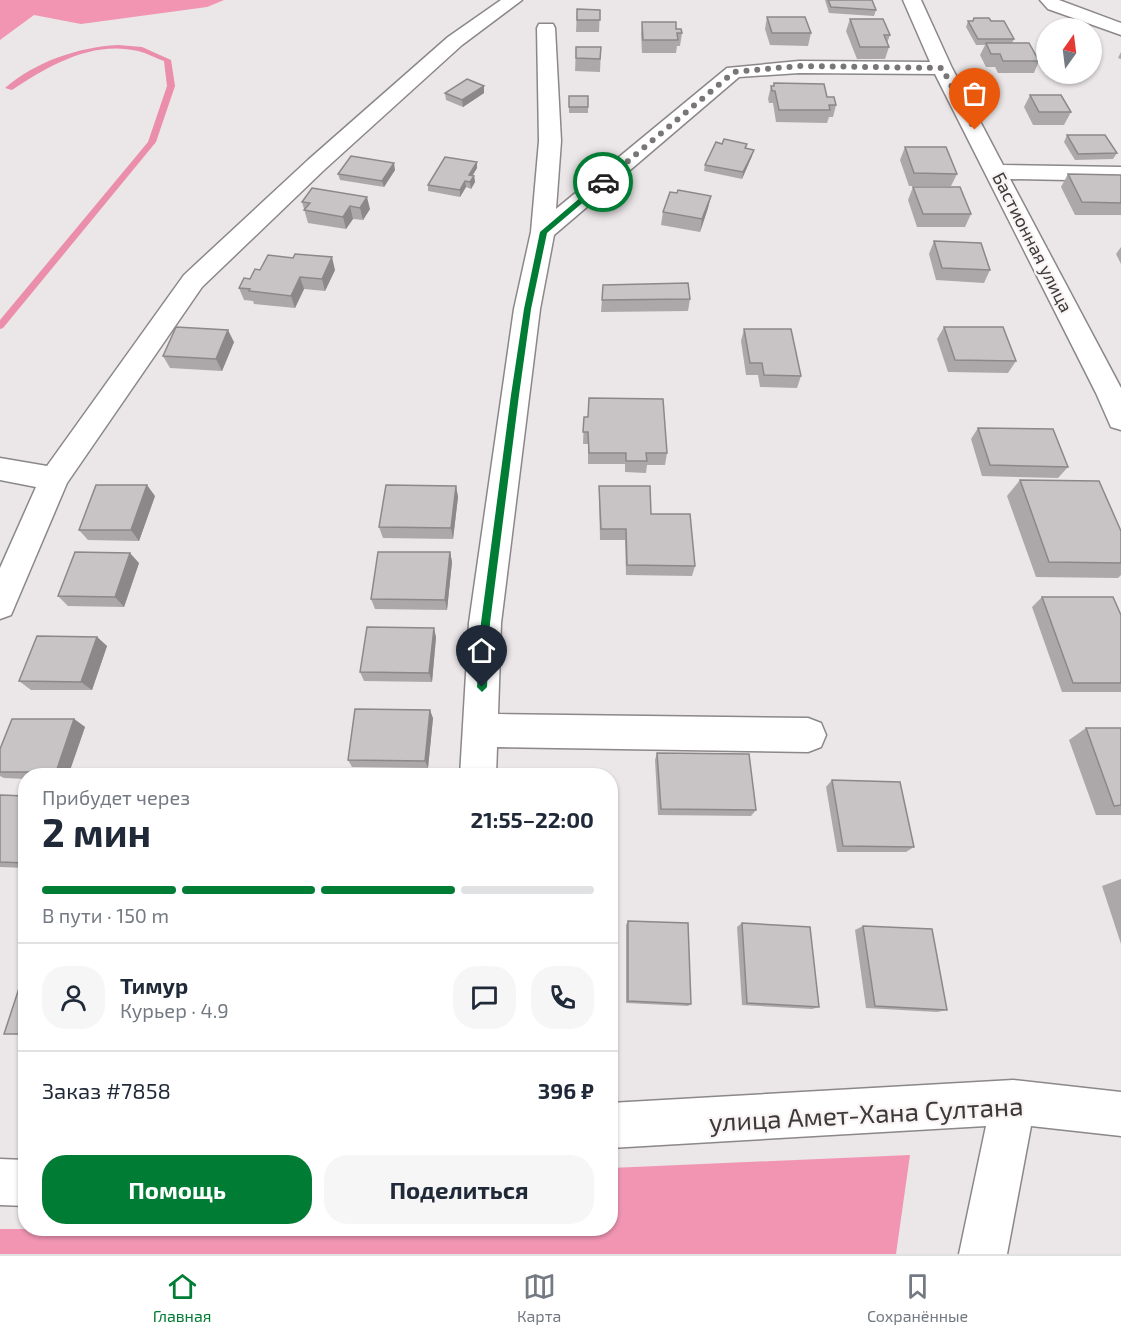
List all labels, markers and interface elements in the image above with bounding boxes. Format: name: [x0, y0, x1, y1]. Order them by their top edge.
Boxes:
north arrow: [1036, 18, 1102, 84]
map controls: [1036, 18, 1102, 84]
pin: [949, 68, 1000, 130]
icon: bag: [958, 77, 991, 110]
courier: [573, 152, 633, 212]
icon: car: [587, 166, 620, 199]
street label: Бастионная улица: [988, 168, 1078, 316]
pin: [456, 625, 507, 687]
icon: home: [465, 634, 498, 667]
text: Прибудет через: [42, 785, 190, 809]
text: 21:55–22:00: [470, 806, 594, 832]
text: 2 мин: [42, 808, 151, 855]
text: В пути · 150 m: [42, 903, 169, 927]
button: person: [42, 966, 105, 1029]
button: chat: [453, 966, 516, 1029]
button: phone: [531, 966, 594, 1029]
text: Тимур: [120, 972, 188, 998]
text: Курьер · 4.9: [120, 998, 229, 1022]
text: Заказ #7858: [42, 1077, 171, 1103]
text: 396 ₽: [538, 1077, 594, 1103]
street label: улица Амет-Хана Султана: [708, 1089, 1024, 1138]
button: Помощь: [42, 1155, 312, 1224]
button: Поделиться: [324, 1155, 594, 1224]
tab: Главная: [153, 1270, 211, 1325]
tab: Карта: [517, 1270, 561, 1325]
tab: Сохранённые: [867, 1270, 968, 1325]

